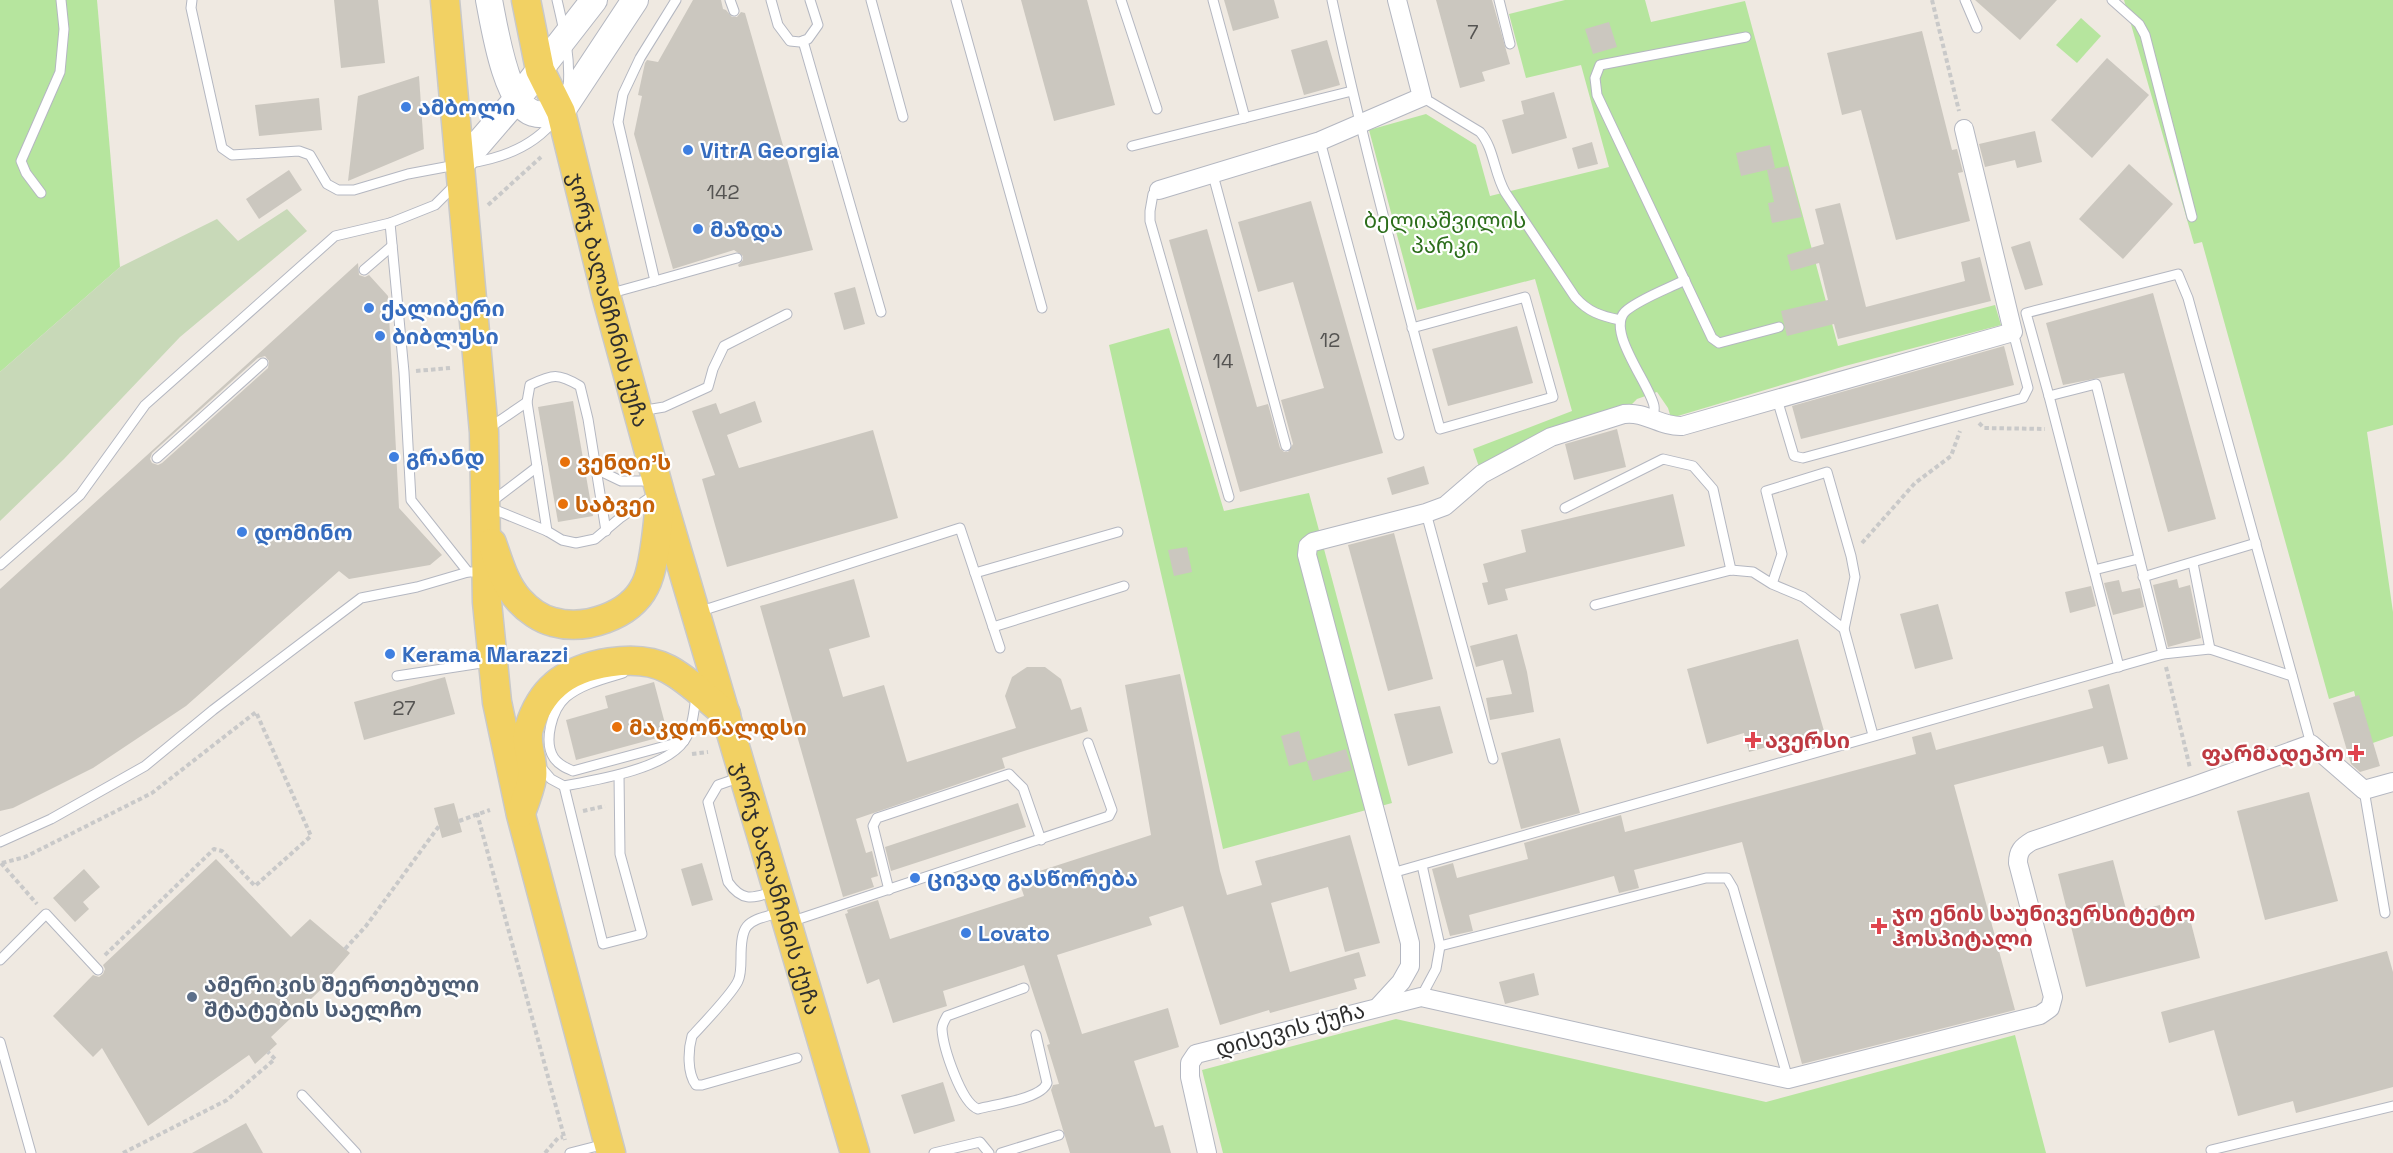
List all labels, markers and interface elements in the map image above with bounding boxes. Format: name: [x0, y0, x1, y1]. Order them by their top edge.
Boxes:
house number: 7: [1467, 19, 1479, 45]
place label: ამბოლი: [418, 93, 516, 121]
marker: ამბოლი: [399, 100, 413, 114]
place label: VitrA Georgia: [700, 136, 839, 164]
marker: VitrA Georgia: [681, 143, 695, 157]
street label: ჯორჯ ბალანჩინის ქუჩა: [562, 169, 656, 430]
house number: 142: [707, 179, 739, 205]
park label: ბელიაშვილის პარკი: [1364, 206, 1526, 259]
place label: მაზდა: [710, 215, 783, 243]
marker: მაზდა: [691, 222, 705, 236]
place label: ქალიბერი: [381, 294, 505, 322]
marker: ქალიბერი: [362, 301, 376, 315]
place label: ბიბლუსი: [392, 322, 499, 350]
house number: 12: [1320, 327, 1340, 353]
marker: ბიბლუსი: [373, 329, 387, 343]
house number: 14: [1213, 348, 1233, 374]
place label: გრანდ: [406, 443, 485, 471]
place label: ვენდი'ს: [577, 448, 671, 476]
marker: გრანდ: [387, 450, 401, 464]
marker: ვენდი'ს: [558, 455, 572, 469]
place label: საბვეი: [575, 490, 655, 518]
marker: საბვეი: [556, 497, 570, 511]
place label: დომინო: [254, 518, 353, 546]
marker: დომინო: [235, 525, 249, 539]
place label: Kerama Marazzi: [402, 640, 568, 668]
marker: Kerama Marazzi: [383, 647, 397, 661]
house number: 27: [392, 695, 416, 721]
place label: მაკდონალდსი: [629, 713, 807, 741]
marker: მაკდონალდსი: [610, 720, 624, 734]
place label: ავერსი: [1765, 726, 1850, 754]
marker: ავერსი: [1746, 733, 1760, 747]
place label: ფარმადეპო: [2201, 739, 2344, 767]
marker: ფარმადეპო: [2349, 746, 2363, 760]
street label: ჯორჯ ბალანჩინის ქუჩა: [726, 758, 827, 1018]
place label: ცივად გასწორება: [927, 864, 1138, 892]
marker: ცივად გასწორება: [908, 871, 922, 885]
place label: ჯო ენის საუნივერსიტეტო ჰოსპიტალი: [1892, 899, 2195, 952]
marker: ჯო ენის საუნივერსიტეტო ჰოსპიტალი: [1870, 917, 1888, 935]
place label: Lovato: [978, 919, 1050, 947]
marker: Lovato: [959, 926, 973, 940]
place label: ამერიკის შეერთებული შტატების საელჩო: [204, 970, 479, 1023]
marker: ამერიკის შეერთებული შტატების საელჩო: [185, 990, 199, 1004]
street label: დისევის ქუჩა: [1212, 996, 1368, 1062]

